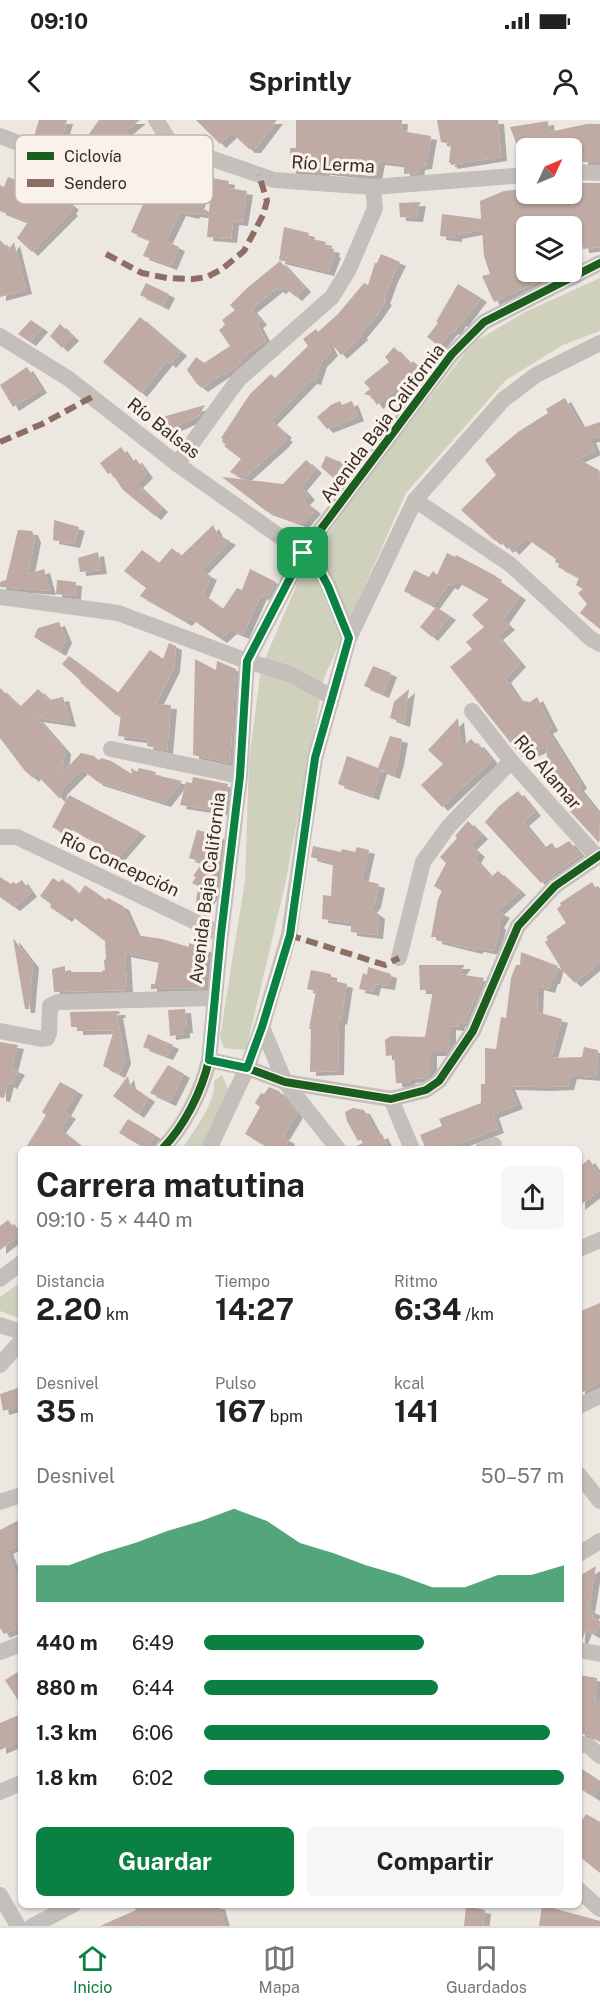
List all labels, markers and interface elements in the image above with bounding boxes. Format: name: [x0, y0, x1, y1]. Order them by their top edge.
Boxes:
text: 09:10: [30, 8, 88, 34]
icon: back: [18, 65, 51, 98]
text: Sprintly: [248, 65, 352, 97]
icon: person: [549, 65, 582, 98]
legend: [15, 135, 213, 204]
north arrow: [516, 138, 582, 204]
map controls: [516, 138, 582, 282]
text: Ciclovía: [64, 147, 122, 166]
street label: Río Lerma: [291, 151, 375, 177]
text: Sendero: [64, 174, 127, 193]
button: layers: [516, 216, 582, 282]
street label: Avenida Baja California: [316, 340, 448, 506]
street label: Río Balsas: [124, 393, 204, 463]
pin: [277, 527, 328, 578]
icon: arrive: [286, 536, 319, 569]
street label: Río Alamar: [510, 731, 586, 813]
street label: Avenida Baja California: [185, 791, 229, 985]
street label: Río Concepción: [57, 827, 183, 901]
text: Carrera matutina: [36, 1166, 305, 1204]
button: share: [501, 1166, 564, 1229]
text: 09:10 · 5 × 440 m: [36, 1208, 193, 1232]
text: Distancia: [36, 1272, 105, 1291]
text: Tiempo: [215, 1272, 270, 1291]
text: Ritmo: [394, 1272, 438, 1291]
text: 2.20: [36, 1291, 102, 1327]
text: 14:27: [215, 1291, 294, 1327]
text: 6:34: [394, 1291, 461, 1327]
text: km: [102, 1305, 129, 1324]
text: /km: [461, 1305, 494, 1324]
text: Desnivel: [36, 1374, 99, 1393]
text: Pulso: [215, 1374, 256, 1393]
text: kcal: [394, 1374, 425, 1393]
text: 35: [36, 1393, 76, 1429]
text: 167: [215, 1393, 266, 1429]
text: 141: [394, 1393, 439, 1429]
text: m: [76, 1407, 94, 1426]
text: bpm: [266, 1407, 303, 1426]
text: Desnivel: [36, 1464, 115, 1488]
text: 50–57 m: [481, 1464, 564, 1488]
text: 440 m: [36, 1631, 98, 1655]
text: 6:49: [132, 1631, 174, 1655]
text: 880 m: [36, 1676, 98, 1700]
text: 6:44: [132, 1676, 174, 1700]
text: 1.3 km: [36, 1721, 97, 1745]
text: 6:06: [132, 1721, 174, 1745]
text: 1.8 km: [36, 1766, 97, 1790]
text: 6:02: [132, 1766, 173, 1790]
button: Guardar: [36, 1827, 294, 1896]
button: Compartir: [306, 1827, 564, 1896]
tab: Inicio: [73, 1942, 112, 1997]
tab: Mapa: [259, 1942, 300, 1997]
tab: Guardados: [446, 1942, 527, 1997]

